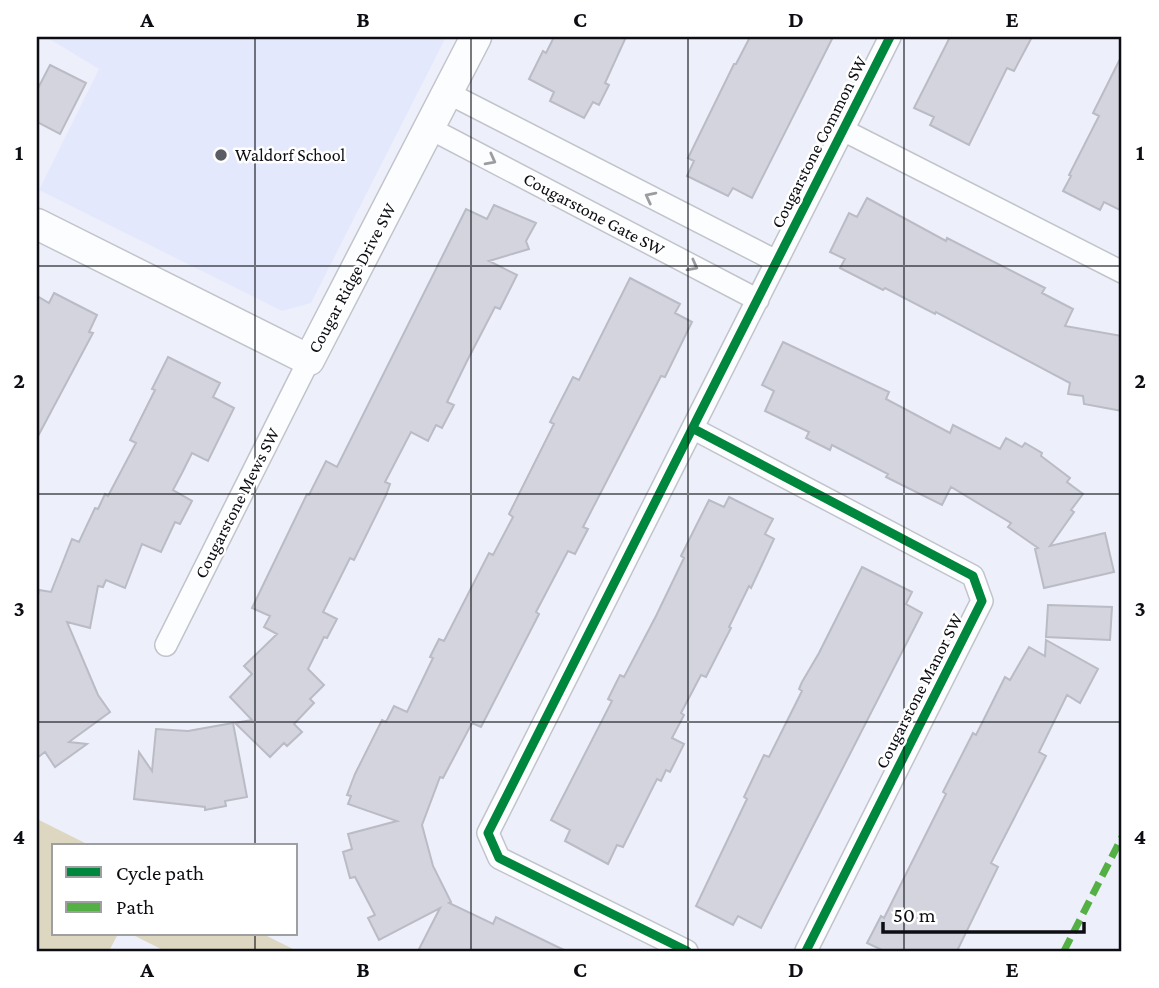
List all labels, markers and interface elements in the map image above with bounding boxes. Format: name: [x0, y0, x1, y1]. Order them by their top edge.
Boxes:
text: A: [139, 6, 154, 32]
text: B: [356, 6, 370, 32]
text: C: [573, 6, 587, 32]
text: D: [788, 6, 804, 32]
text: E: [1005, 6, 1019, 32]
street label: Cougarstone Common SW: [767, 52, 871, 231]
text: 1: [15, 139, 24, 165]
text: 1: [1136, 139, 1145, 165]
place label: Waldorf School: [235, 145, 346, 165]
marker: Waldorf School: [213, 147, 229, 163]
one-way arrow: [484, 152, 496, 166]
street label: Cougarstone Gate SW: [520, 168, 668, 260]
one-way arrow: [645, 191, 657, 205]
street label: Cougar Ridge Drive SW: [304, 199, 400, 356]
one-way arrow: [686, 257, 698, 271]
text: 2: [13, 367, 25, 393]
text: 2: [1134, 367, 1146, 393]
street label: Cougarstone Mews SW: [190, 424, 284, 582]
text: 3: [13, 595, 25, 621]
text: 3: [1134, 595, 1146, 621]
street label: Cougarstone Manor SW: [871, 610, 967, 772]
text: 4: [13, 823, 25, 849]
text: 4: [1134, 823, 1146, 849]
legend: [52, 844, 298, 936]
text: Cycle path: [116, 861, 204, 885]
scale bar: [883, 890, 1084, 934]
text: Path: [116, 895, 154, 919]
text: 50 m: [893, 903, 936, 927]
text: A: [139, 956, 154, 982]
text: B: [356, 956, 370, 982]
text: C: [573, 956, 587, 982]
text: D: [788, 956, 804, 982]
text: E: [1005, 956, 1019, 982]

